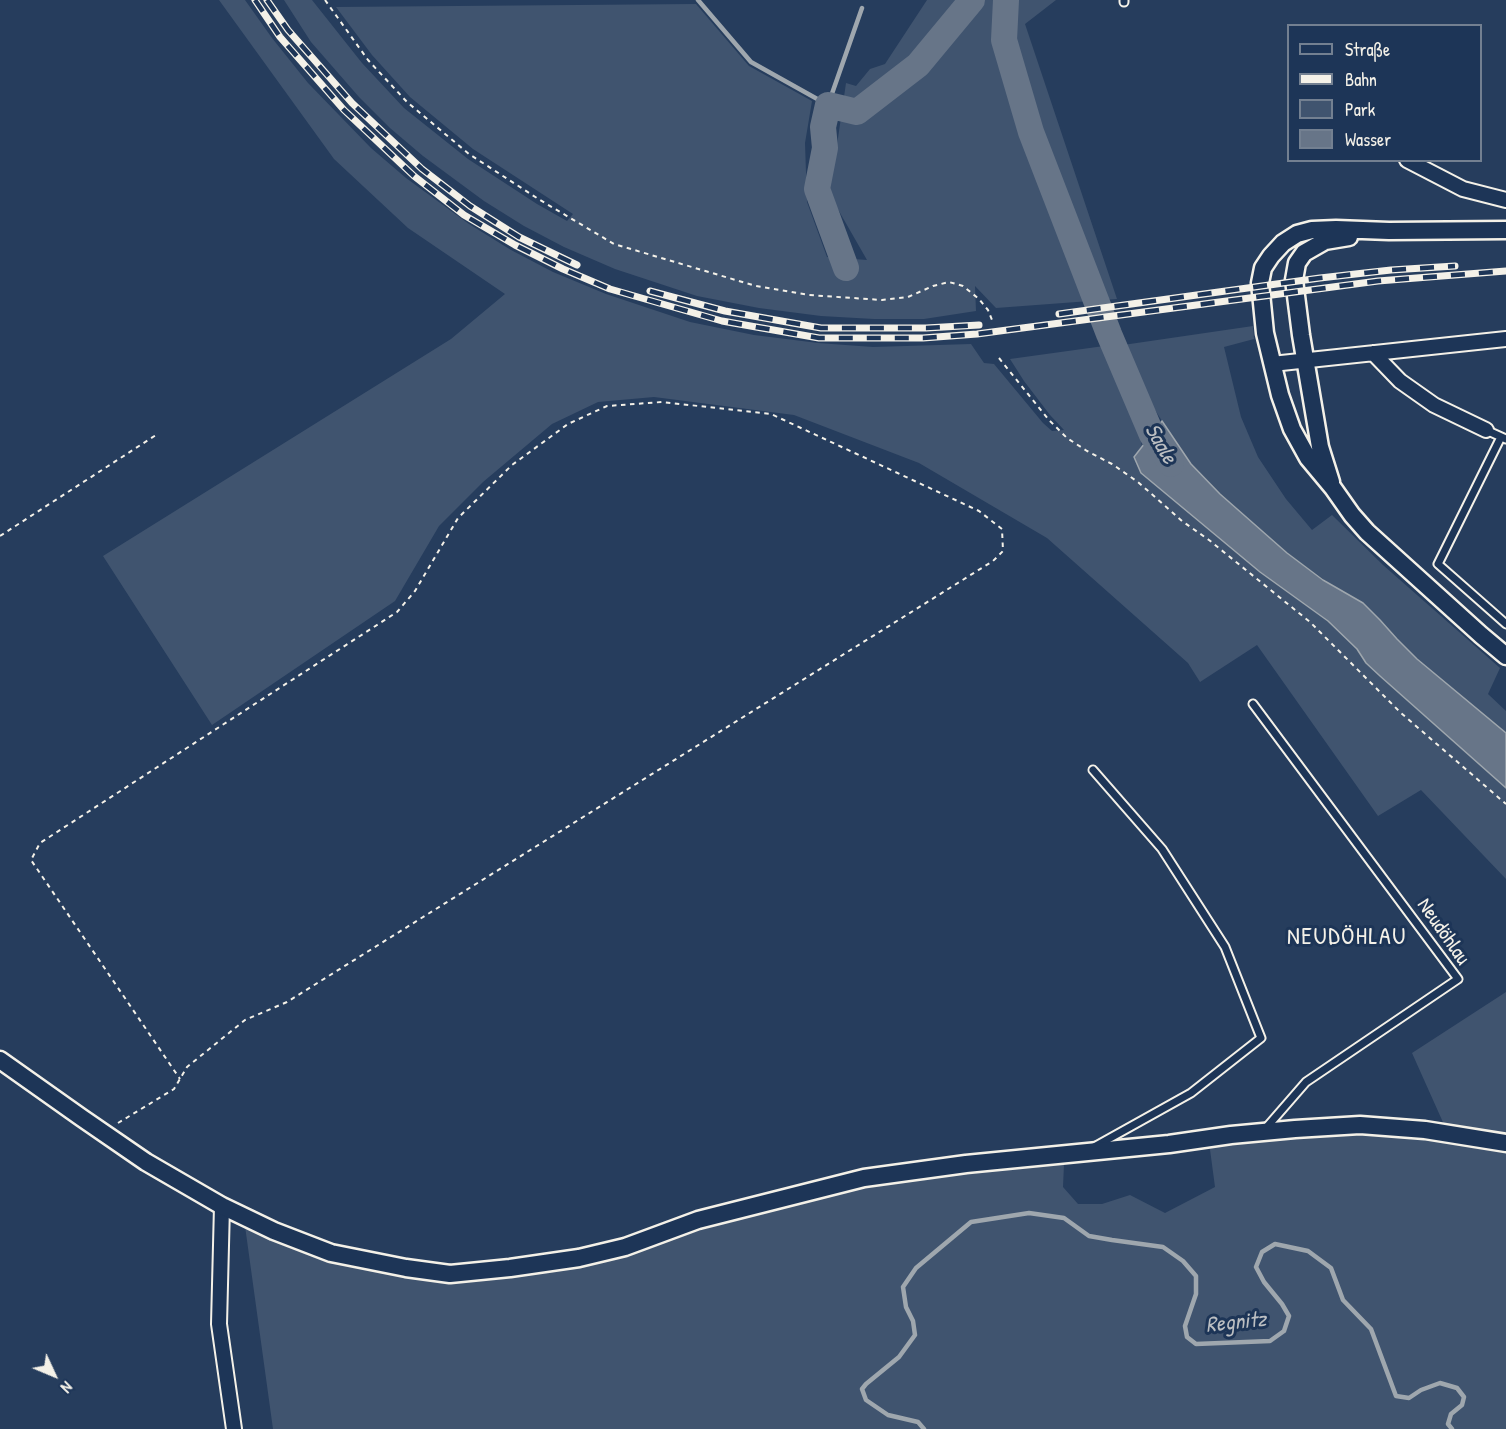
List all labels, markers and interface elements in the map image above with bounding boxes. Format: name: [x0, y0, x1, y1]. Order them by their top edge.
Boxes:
legend: [1287, 24, 1482, 162]
text: Straße: [1345, 37, 1390, 62]
text: Bahn: [1345, 67, 1377, 92]
text: Park: [1345, 97, 1375, 122]
text: Wasser: [1345, 127, 1391, 152]
water label: Saale: [1138, 419, 1182, 469]
street label: Neudöhlau: [1411, 894, 1475, 970]
district label: NEUDÖHLAU: [1287, 924, 1407, 952]
water label: Regnitz: [1205, 1307, 1267, 1339]
north arrow: [24, 1345, 84, 1405]
text: N: [56, 1377, 78, 1398]

